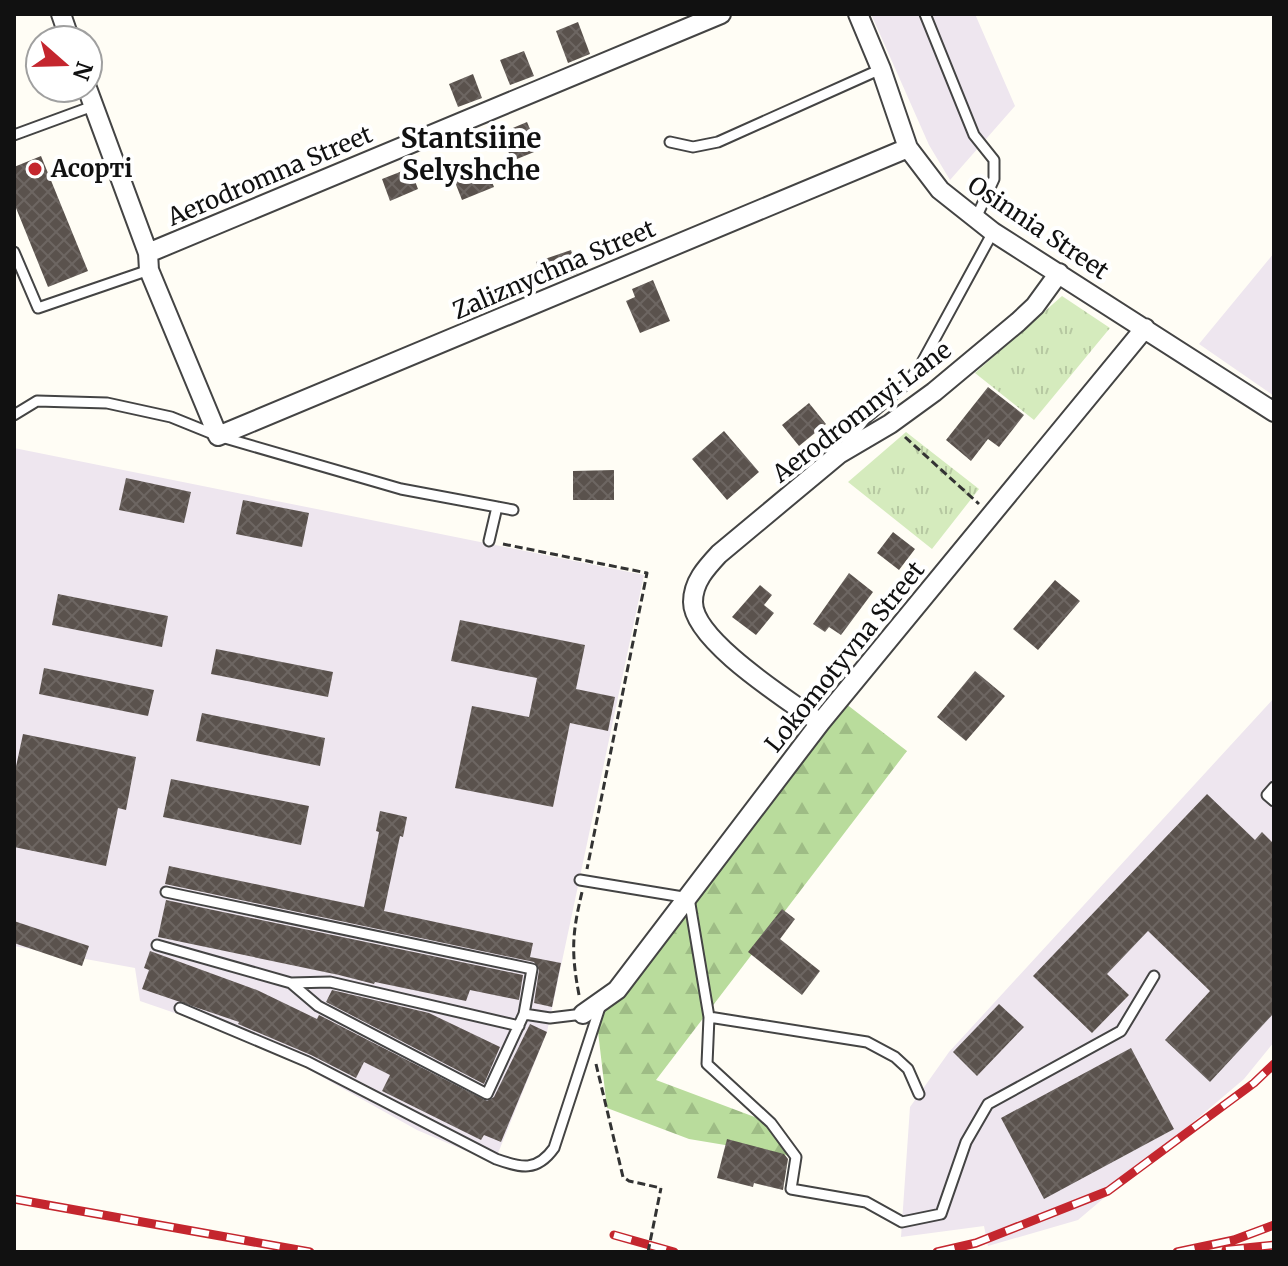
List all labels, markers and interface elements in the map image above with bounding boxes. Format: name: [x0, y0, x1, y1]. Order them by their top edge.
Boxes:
north arrow: [24, 24, 104, 104]
text: N: [66, 58, 99, 84]
street label: Aerodromna Street: [162, 118, 378, 233]
district label: Stantsiine Selyshche: [401, 120, 541, 188]
place label: Асорті: [50, 153, 132, 184]
marker: Асорті: [26, 160, 44, 178]
street label: Osinnia Street: [962, 169, 1115, 287]
street label: Zaliznychna Street: [448, 213, 660, 326]
street label: Aerodromnyi Lane: [765, 334, 957, 490]
street label: Lokomotyvna Street: [758, 555, 932, 758]

